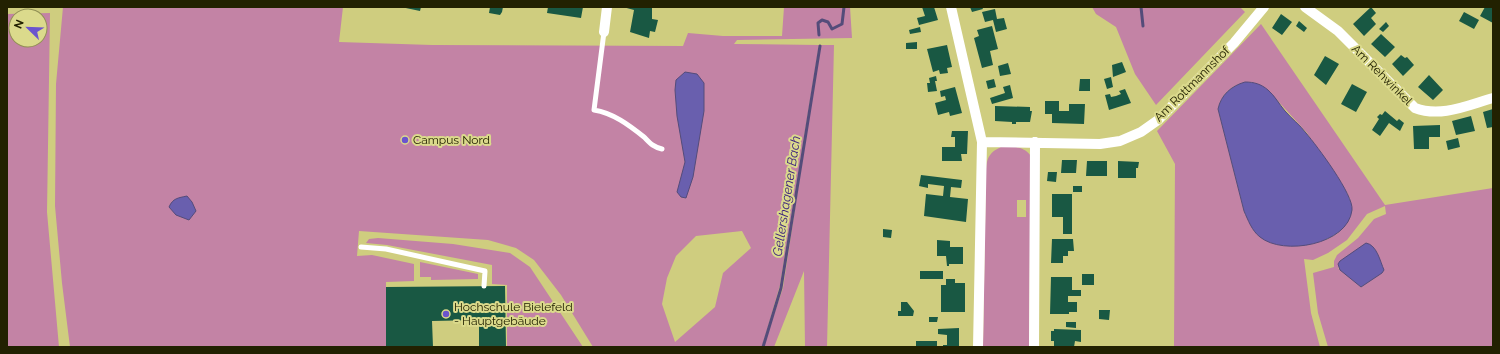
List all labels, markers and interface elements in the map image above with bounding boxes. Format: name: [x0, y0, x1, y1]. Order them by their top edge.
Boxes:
north arrow: [8, 8, 48, 48]
text: N: [12, 18, 27, 31]
street label: Am Rehwinkel: [1349, 42, 1416, 109]
street label: Am Rottmannshof: [1152, 43, 1233, 124]
place label: Campus Nord: [413, 133, 490, 147]
marker: Campus Nord: [400, 135, 410, 145]
water label: Gellershagener Bach: [770, 135, 803, 257]
place label: Hochschule Bielefeld - Hauptgebäude: [454, 300, 573, 328]
marker: Hochschule Bielefeld - Hauptgebäude: [441, 309, 451, 319]

